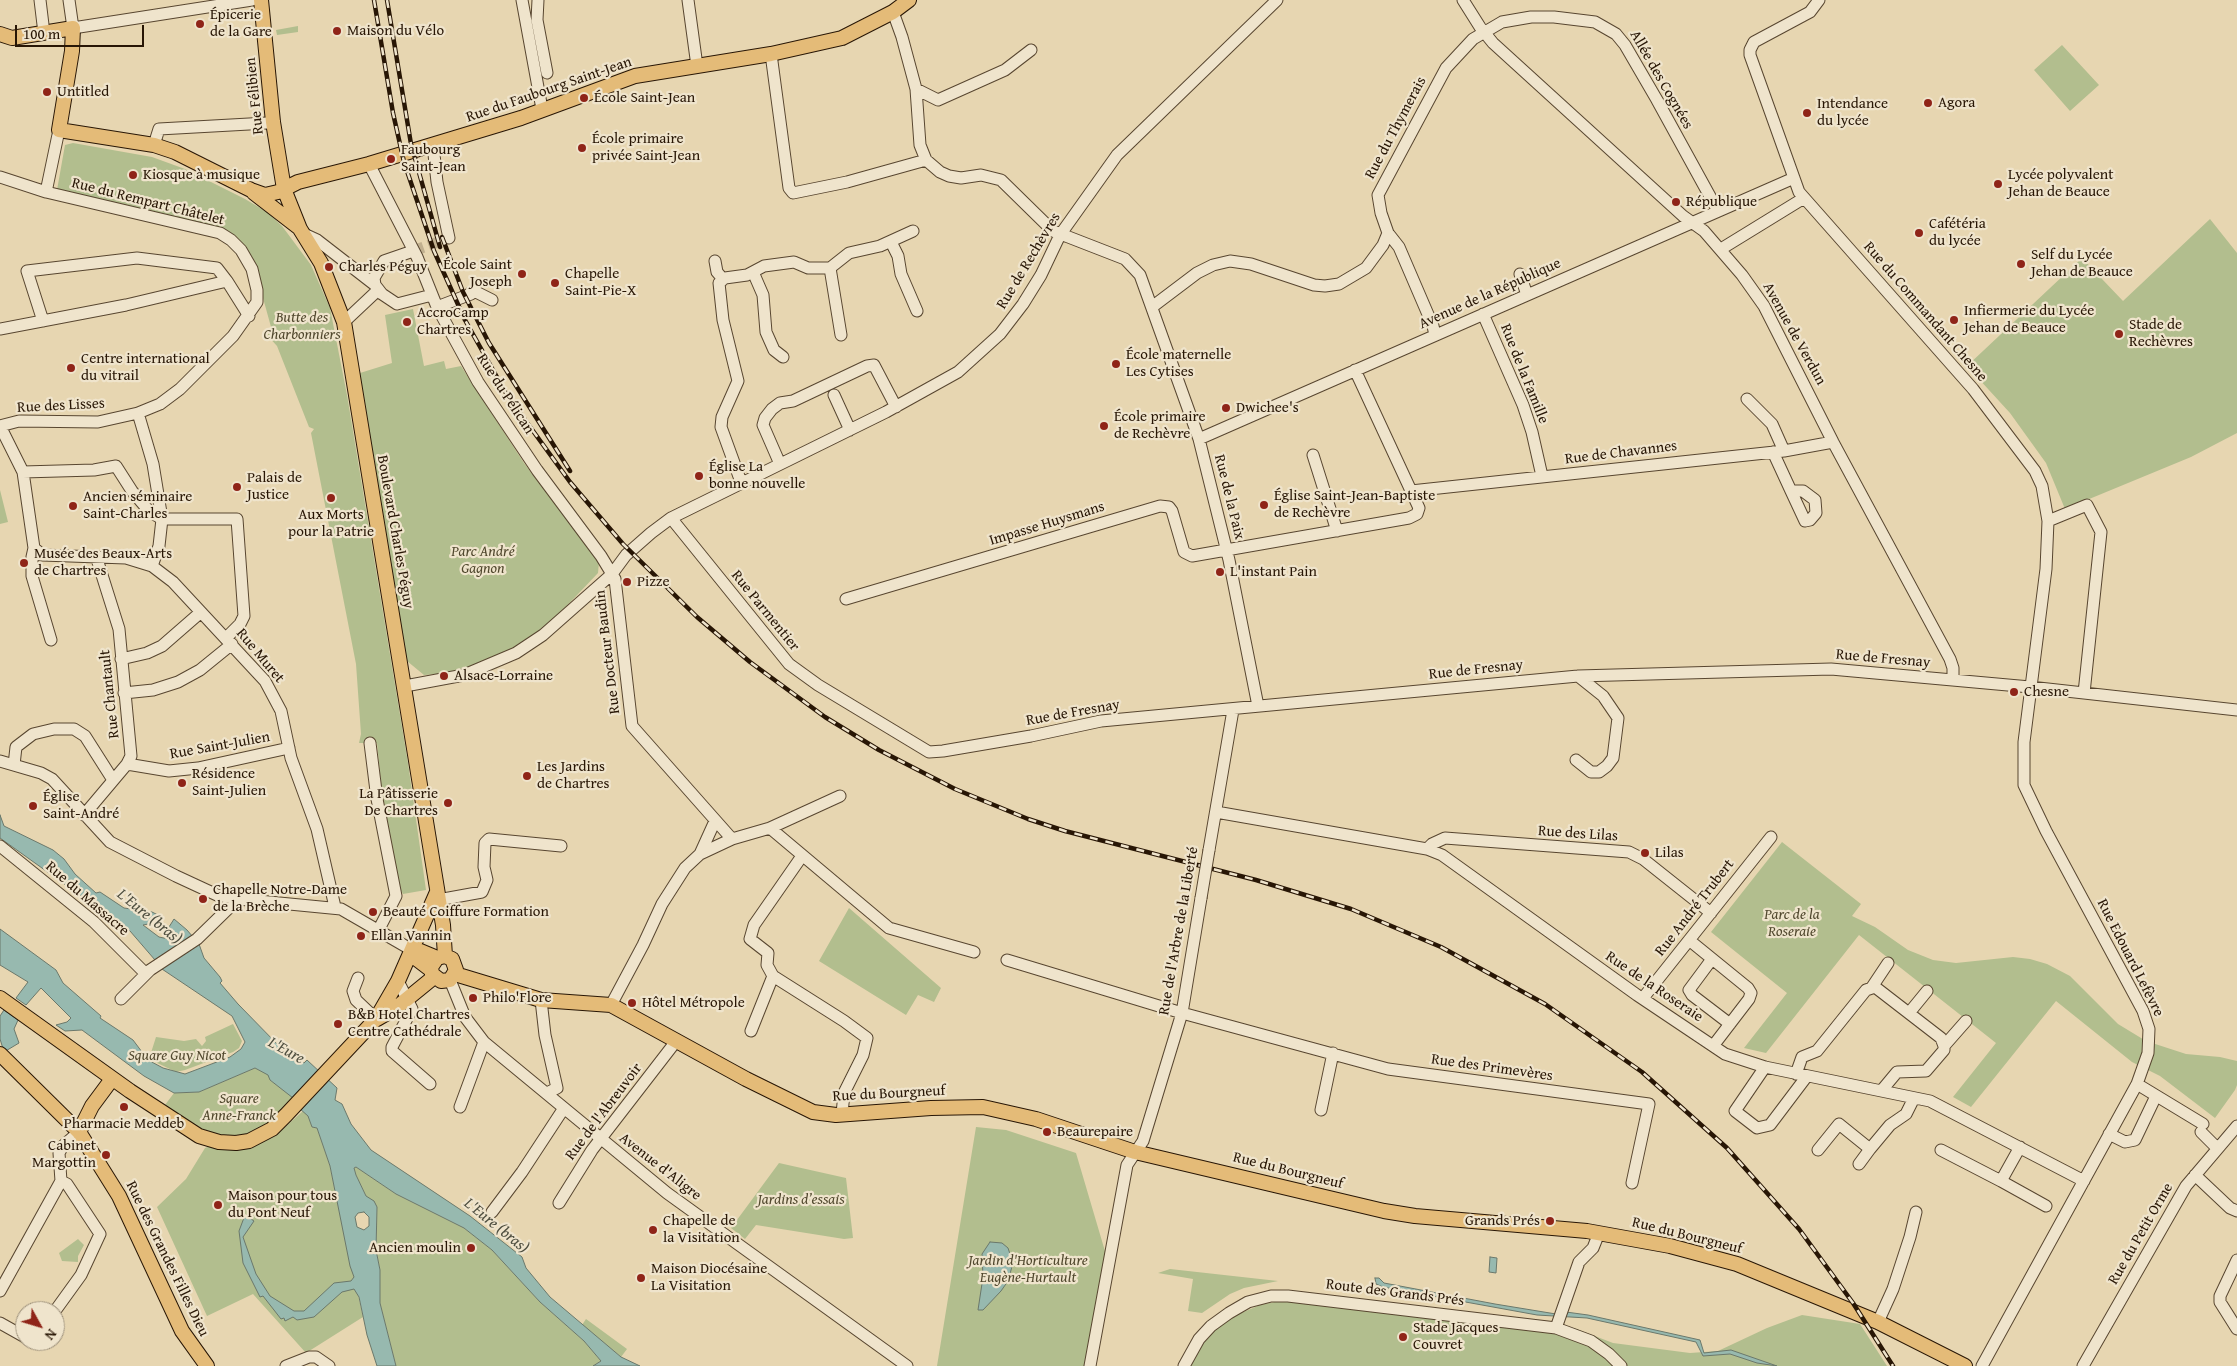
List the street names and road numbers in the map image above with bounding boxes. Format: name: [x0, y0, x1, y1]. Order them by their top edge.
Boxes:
street label: Allée des Cognées: [1625, 27, 1697, 133]
street label: Rue du Faubourg Saint-Jean: [464, 53, 634, 127]
street label: Rue Félibien: [242, 57, 268, 135]
street label: Rue du Thymerais: [1361, 74, 1431, 182]
street label: Rue du Rempart Châtelet: [70, 174, 226, 230]
street label: Rue de Rechèvres: [993, 209, 1065, 313]
street label: Rue du Commandant Chesne: [1859, 238, 1991, 386]
street label: Avenue de la République: [1416, 255, 1564, 333]
street label: Avenue de Verdun: [1758, 280, 1830, 388]
street label: Rue de la Famille: [1496, 322, 1552, 426]
street label: Rue du Pélican: [472, 350, 538, 438]
street label: Rue des Lisses: [17, 395, 105, 417]
street label: Rue de Chavannes: [1564, 437, 1678, 469]
street label: Rue de la Paix: [1210, 453, 1248, 541]
street label: Boulevard Charles Péguy: [373, 454, 417, 610]
street label: Impasse Huysmans: [987, 498, 1107, 550]
street label: Rue Parmentier: [727, 567, 803, 655]
street label: Rue Docteur Baudin: [591, 589, 625, 715]
street label: Rue Muret: [232, 625, 288, 687]
street label: Rue de Fresnay: [1835, 646, 1931, 672]
street label: Rue Chantault: [96, 649, 124, 739]
street label: Rue de Fresnay: [1428, 656, 1524, 684]
street label: Rue de Fresnay: [1025, 696, 1121, 730]
street label: Rue Saint-Julien: [169, 728, 271, 764]
street label: Rue des Lilas: [1537, 822, 1619, 846]
street label: Rue de l'Arbre de la Liberté: [1155, 845, 1203, 1017]
street label: Rue André Trubert: [1652, 856, 1738, 960]
street label: Rue du Massacre: [42, 858, 132, 940]
street label: Rue Edouard Lefèvre: [2093, 896, 2167, 1020]
street label: Rue de la Roseraie: [1602, 948, 1706, 1026]
street label: Rue des Primevères: [1430, 1051, 1554, 1085]
street label: Rue de l'Abreuvoir: [562, 1060, 646, 1164]
street label: Rue du Bourgneuf: [832, 1082, 946, 1106]
street label: Avenue d'Aligre: [615, 1129, 705, 1205]
street label: Rue du Bourgneuf: [1231, 1149, 1345, 1193]
street label: Rue des Grandes Filles Dieu: [121, 1178, 213, 1340]
street label: Rue du Petit Orme: [2105, 1180, 2177, 1288]
street label: Rue du Bourgneuf: [1630, 1214, 1744, 1258]
street label: Route des Grands Prés: [1325, 1276, 1465, 1310]

